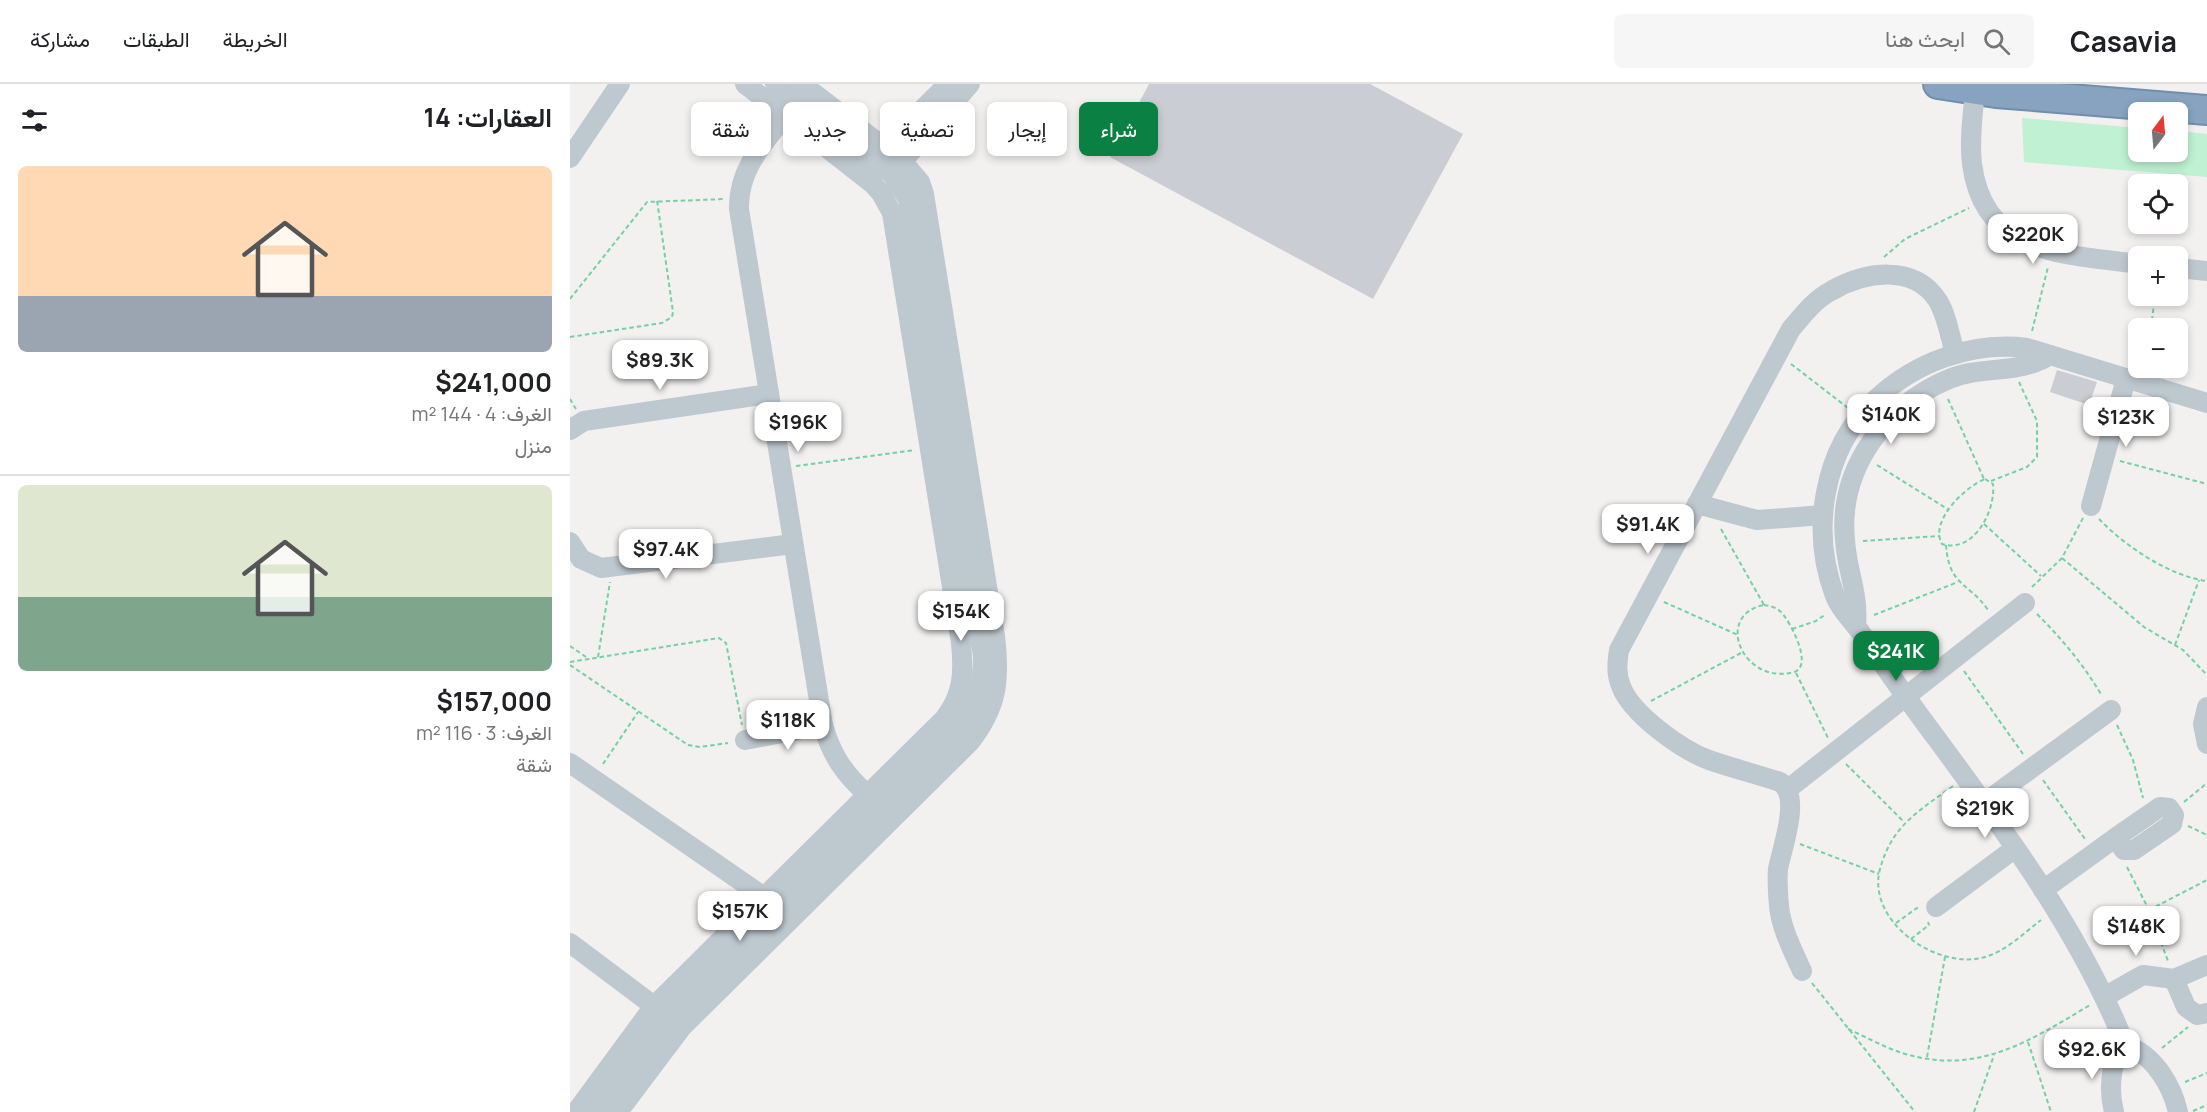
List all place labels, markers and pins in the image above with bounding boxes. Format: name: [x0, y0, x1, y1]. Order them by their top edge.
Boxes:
pin: $220K: [1991, 214, 2075, 265]
pin: $89.3K: [611, 340, 709, 391]
pin: $140K: [1849, 394, 1933, 445]
pin: $123K: [2084, 397, 2168, 448]
pin: $196K: [756, 402, 840, 453]
pin: $91.4K: [1599, 504, 1697, 555]
pin: $97.4K: [617, 529, 715, 580]
pin: $154K: [919, 591, 1003, 642]
pin: $241K: [1854, 631, 1938, 682]
pin: $118K: [746, 700, 830, 751]
pin: $219K: [1943, 788, 2027, 839]
pin: $157K: [698, 891, 782, 942]
pin: $148K: [2094, 906, 2178, 957]
pin: $92.6K: [2043, 1029, 2141, 1080]

